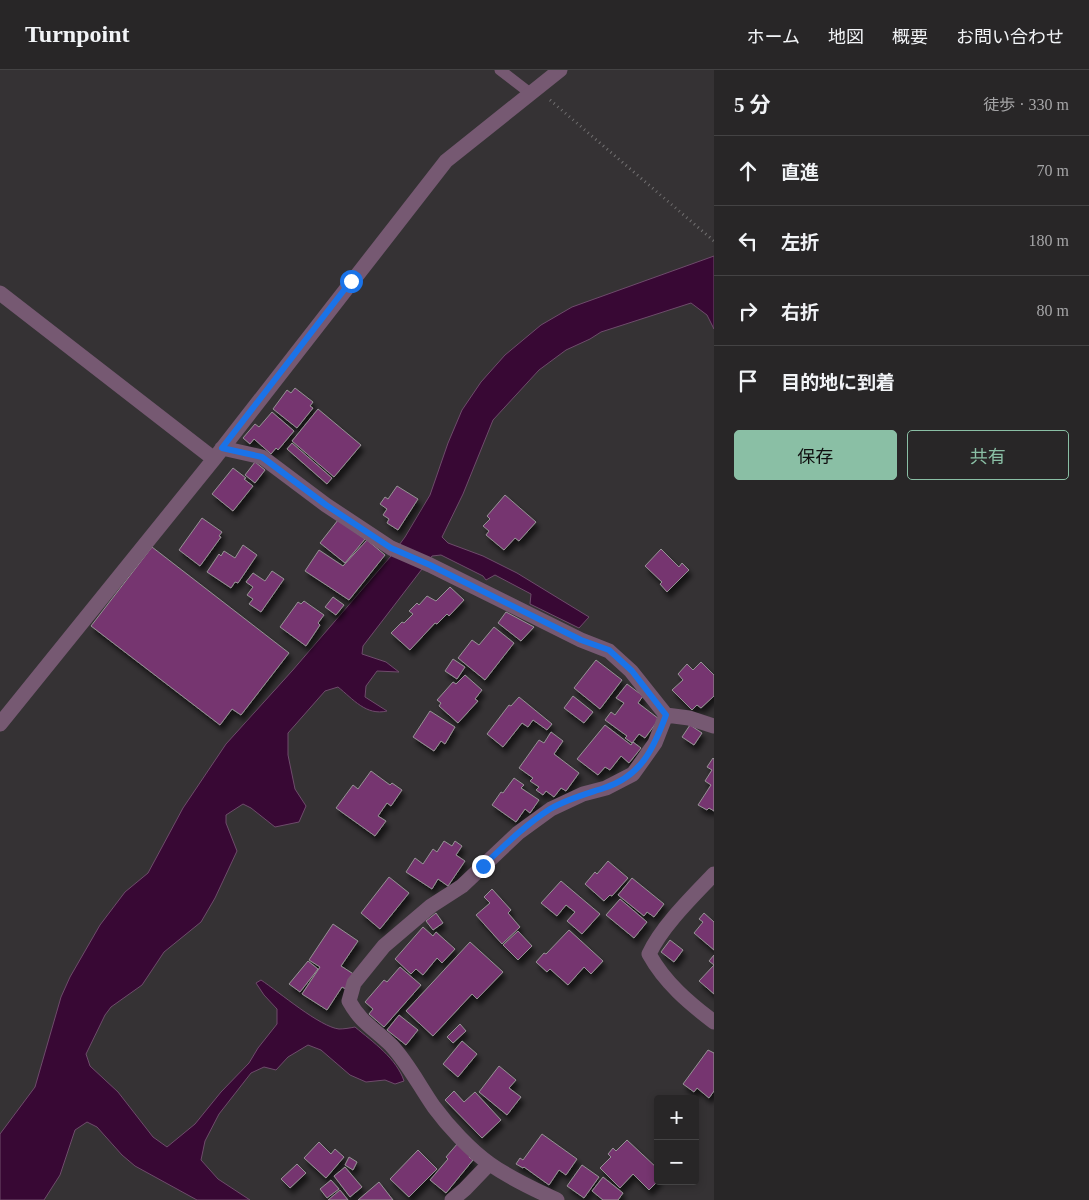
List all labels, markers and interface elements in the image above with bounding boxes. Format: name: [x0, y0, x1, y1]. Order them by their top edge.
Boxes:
text: Turnpoint: [25, 21, 130, 47]
text: ホーム: [747, 27, 800, 47]
text: 地図: [828, 27, 864, 47]
text: 概要: [892, 27, 928, 47]
text: お問い合わせ: [956, 27, 1064, 47]
text: 5 分: [734, 93, 771, 117]
text: 徒歩 · 330 m: [983, 96, 1069, 113]
icon: ahead: [734, 157, 762, 185]
text: 直進: [781, 162, 819, 183]
text: 70 m: [1037, 162, 1069, 179]
icon: left: [734, 227, 762, 255]
text: 左折: [781, 232, 819, 253]
text: 180 m: [1029, 232, 1069, 249]
route start: [340, 270, 363, 293]
icon: right: [734, 297, 762, 325]
text: 右折: [781, 302, 819, 323]
text: 80 m: [1037, 302, 1069, 319]
icon: arrive: [734, 367, 762, 395]
text: 目的地に到着: [781, 372, 895, 393]
button: 保存: [734, 430, 897, 480]
button: 共有: [907, 430, 1069, 480]
route end: [472, 855, 495, 878]
map controls: [654, 1095, 699, 1185]
button: +: [654, 1095, 699, 1140]
button: −: [654, 1140, 699, 1185]

